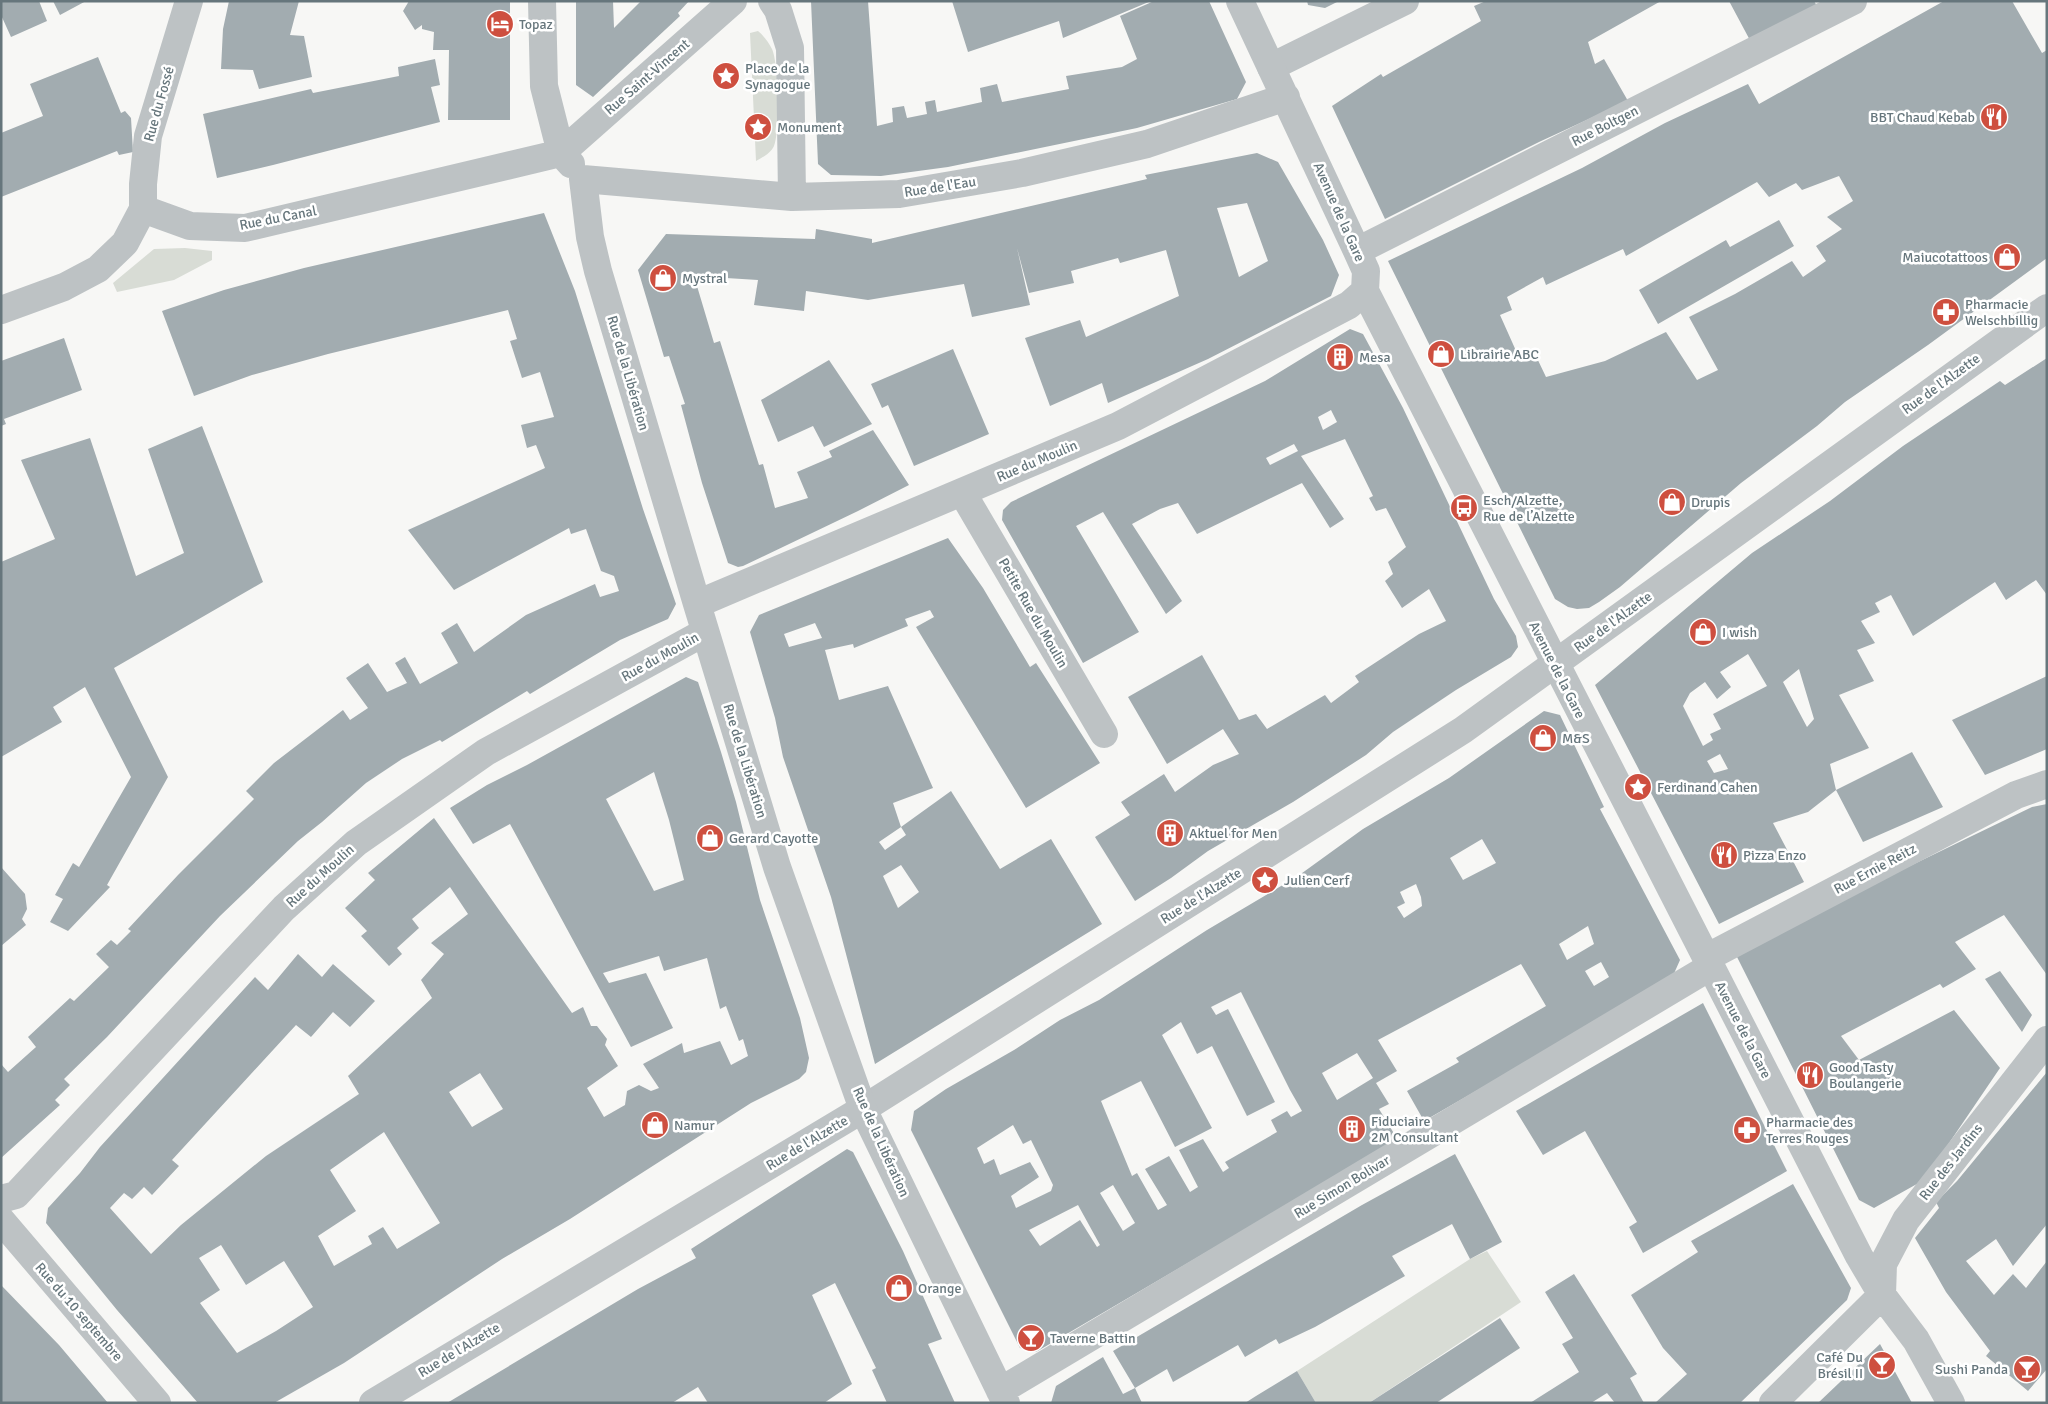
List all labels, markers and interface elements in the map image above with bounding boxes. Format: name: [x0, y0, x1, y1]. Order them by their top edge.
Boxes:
hotel icon: Topaz: [485, 9, 515, 39]
place label: Topaz: [519, 16, 553, 33]
street label: Rue Saint-Vincent: [601, 35, 693, 119]
place label: Place de la Synagogue: [745, 60, 810, 93]
place icon: Place de la Synagogue: [711, 61, 741, 91]
street label: Rue du Fossé: [140, 64, 178, 144]
street label: Rue Boltgen: [1569, 102, 1641, 150]
restaurant icon: BBT Chaud Kebab: [1979, 102, 2009, 132]
place label: BBT Chaud Kebab: [1870, 109, 1975, 126]
place icon: Monument: [743, 112, 773, 142]
place label: Monument: [777, 119, 842, 136]
street label: Avenue de la Gare: [1310, 160, 1368, 264]
street label: Rue de l'Eau: [903, 173, 977, 201]
street label: Rue du Canal: [238, 202, 318, 234]
shop icon: Maiucotattoos: [1992, 242, 2022, 272]
place label: Maiucotattoos: [1902, 249, 1988, 266]
shop icon: Mystral: [648, 263, 678, 293]
place label: Mystral: [682, 270, 727, 287]
place label: Pharmacie Welschbillig: [1965, 296, 2038, 329]
pharmacy icon: Pharmacie Welschbillig: [1931, 297, 1961, 327]
street label: Rue de la Libération: [603, 314, 653, 432]
shop icon: Librairie ABC: [1426, 339, 1456, 369]
building icon: Mesa: [1325, 342, 1355, 372]
place label: Librairie ABC: [1460, 346, 1539, 363]
place label: Mesa: [1359, 349, 1391, 366]
street label: Rue de l'Alzette: [1899, 350, 1983, 418]
street label: Rue du Moulin: [994, 436, 1080, 486]
shop icon: Drupis: [1657, 487, 1687, 517]
place label: Esch/Alzette, Rue de l’Alzette: [1483, 492, 1575, 525]
bus stop icon: Esch/Alzette, Rue de l’Alzette: [1449, 493, 1479, 523]
place label: Drupis: [1691, 494, 1730, 511]
street label: Petite Rue du Moulin: [995, 555, 1071, 671]
street label: Rue de l'Alzette: [1571, 588, 1655, 656]
shop icon: I wish: [1688, 617, 1718, 647]
street label: Avenue de la Gare: [1525, 619, 1589, 721]
place label: I wish: [1722, 624, 1757, 641]
street label: Rue du Moulin: [618, 629, 702, 685]
street label: Rue de la Libération: [720, 702, 770, 820]
shop icon: M&S: [1528, 723, 1558, 753]
place label: M&S: [1562, 730, 1590, 747]
place icon: Ferdinand Cahen: [1623, 772, 1653, 802]
place label: Ferdinand Cahen: [1657, 779, 1758, 796]
building icon: Aktuel for Men: [1155, 818, 1185, 848]
shop icon: Gerard Cayotte: [695, 823, 725, 853]
place label: Aktuel for Men: [1189, 825, 1277, 842]
place label: Gerard Cayotte: [729, 830, 818, 847]
restaurant icon: Pizza Enzo: [1709, 840, 1739, 870]
street label: Rue Ernie Reitz: [1831, 840, 1919, 898]
street label: Rue du Moulin: [282, 841, 358, 911]
place label: Pizza Enzo: [1743, 847, 1806, 864]
street label: Rue de l'Alzette: [1157, 864, 1245, 928]
place icon: Julien Cerf: [1250, 865, 1280, 895]
place label: Julien Cerf: [1284, 872, 1350, 889]
street label: Avenue de la Gare: [1711, 979, 1775, 1081]
place label: Good Tasty Boulangerie: [1829, 1059, 1902, 1092]
restaurant icon: Good Tasty Boulangerie: [1795, 1060, 1825, 1090]
street label: Rue de la Libération: [849, 1084, 913, 1200]
shop icon: Namur: [640, 1110, 670, 1140]
street label: Rue de l'Alzette: [763, 1112, 851, 1174]
place label: Fiduciaire 2M Consultant: [1371, 1113, 1459, 1146]
building icon: Fiduciaire 2M Consultant: [1337, 1114, 1367, 1144]
place label: Pharmacie des Terres Rouges: [1766, 1114, 1853, 1147]
pharmacy icon: Pharmacie des Terres Rouges: [1732, 1115, 1762, 1145]
place label: Namur: [674, 1117, 715, 1134]
street label: Rue des Jardins: [1916, 1120, 1986, 1204]
street label: Rue Simon Bolivar: [1291, 1151, 1394, 1222]
street label: Rue du 10 septembre: [32, 1259, 126, 1365]
shop icon: Orange: [884, 1273, 914, 1303]
place label: Orange: [918, 1280, 961, 1297]
street label: Rue de l'Alzette: [415, 1319, 503, 1381]
bar icon: Taverne Battin: [1016, 1323, 1046, 1353]
place label: Taverne Battin: [1050, 1330, 1136, 1347]
place label: Café Du Brésil II: [1816, 1349, 1863, 1382]
bar icon: Café Du Brésil II: [1867, 1350, 1897, 1380]
bar icon: Sushi Panda: [2012, 1354, 2042, 1384]
place label: Sushi Panda: [1935, 1361, 2008, 1378]

